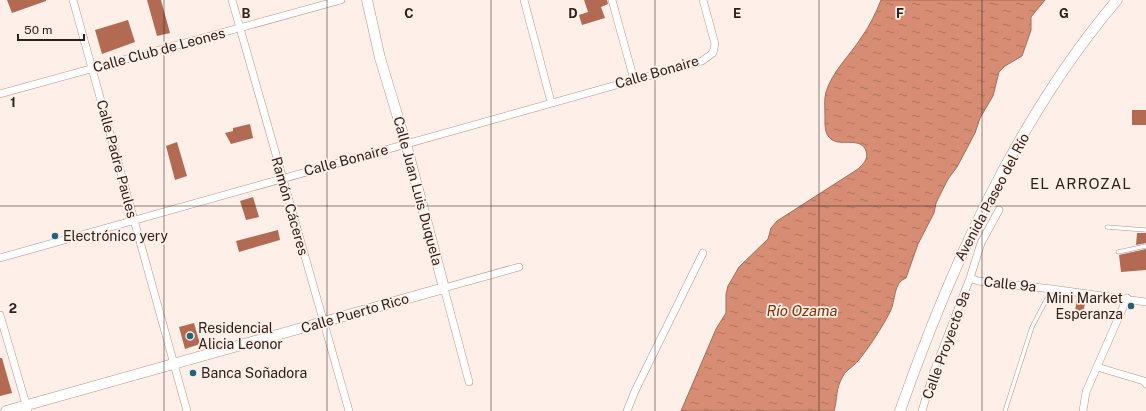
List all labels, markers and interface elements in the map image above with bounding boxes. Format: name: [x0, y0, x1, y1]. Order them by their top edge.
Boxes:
text: B: [242, 6, 251, 21]
text: C: [404, 6, 414, 21]
text: D: [568, 6, 578, 21]
text: E: [733, 6, 741, 21]
text: F: [896, 6, 904, 21]
text: G: [1059, 6, 1069, 21]
scale bar: [18, 16, 84, 42]
text: 50 m: [24, 23, 52, 37]
street label: Calle Club de Leones: [91, 25, 227, 75]
street label: Calle Bonaire: [613, 52, 701, 92]
text: 1: [10, 95, 16, 110]
street label: Calle Padre Paules: [94, 98, 140, 220]
street label: Calle Juan Luis Duquela: [390, 115, 446, 267]
street label: Avenida Paseo del Río: [952, 130, 1032, 263]
street label: Calle Bonaire: [302, 141, 390, 179]
street label: Ramón Cáceres: [268, 155, 312, 257]
district label: EL ARROZAL: [1030, 175, 1132, 192]
place label: Electrónico yery: [63, 228, 169, 244]
marker: Electrónico yery: [50, 231, 60, 241]
street label: Calle 9a: [983, 273, 1037, 295]
street label: Calle Proyecto 9a: [919, 289, 973, 401]
street label: Calle Puerto Rico: [299, 290, 411, 336]
place label: Mini Market Esperanza: [1046, 290, 1123, 322]
text: 2: [9, 301, 17, 316]
marker: Mini Market Esperanza: [1126, 301, 1136, 311]
water label: Río Ozama: [766, 302, 838, 319]
place label: Residencial Alicia Leonor: [198, 320, 283, 352]
marker: Residencial Alicia Leonor: [185, 331, 195, 341]
place label: Banca Soñadora: [201, 365, 307, 381]
marker: Banca Soñadora: [188, 368, 198, 378]

